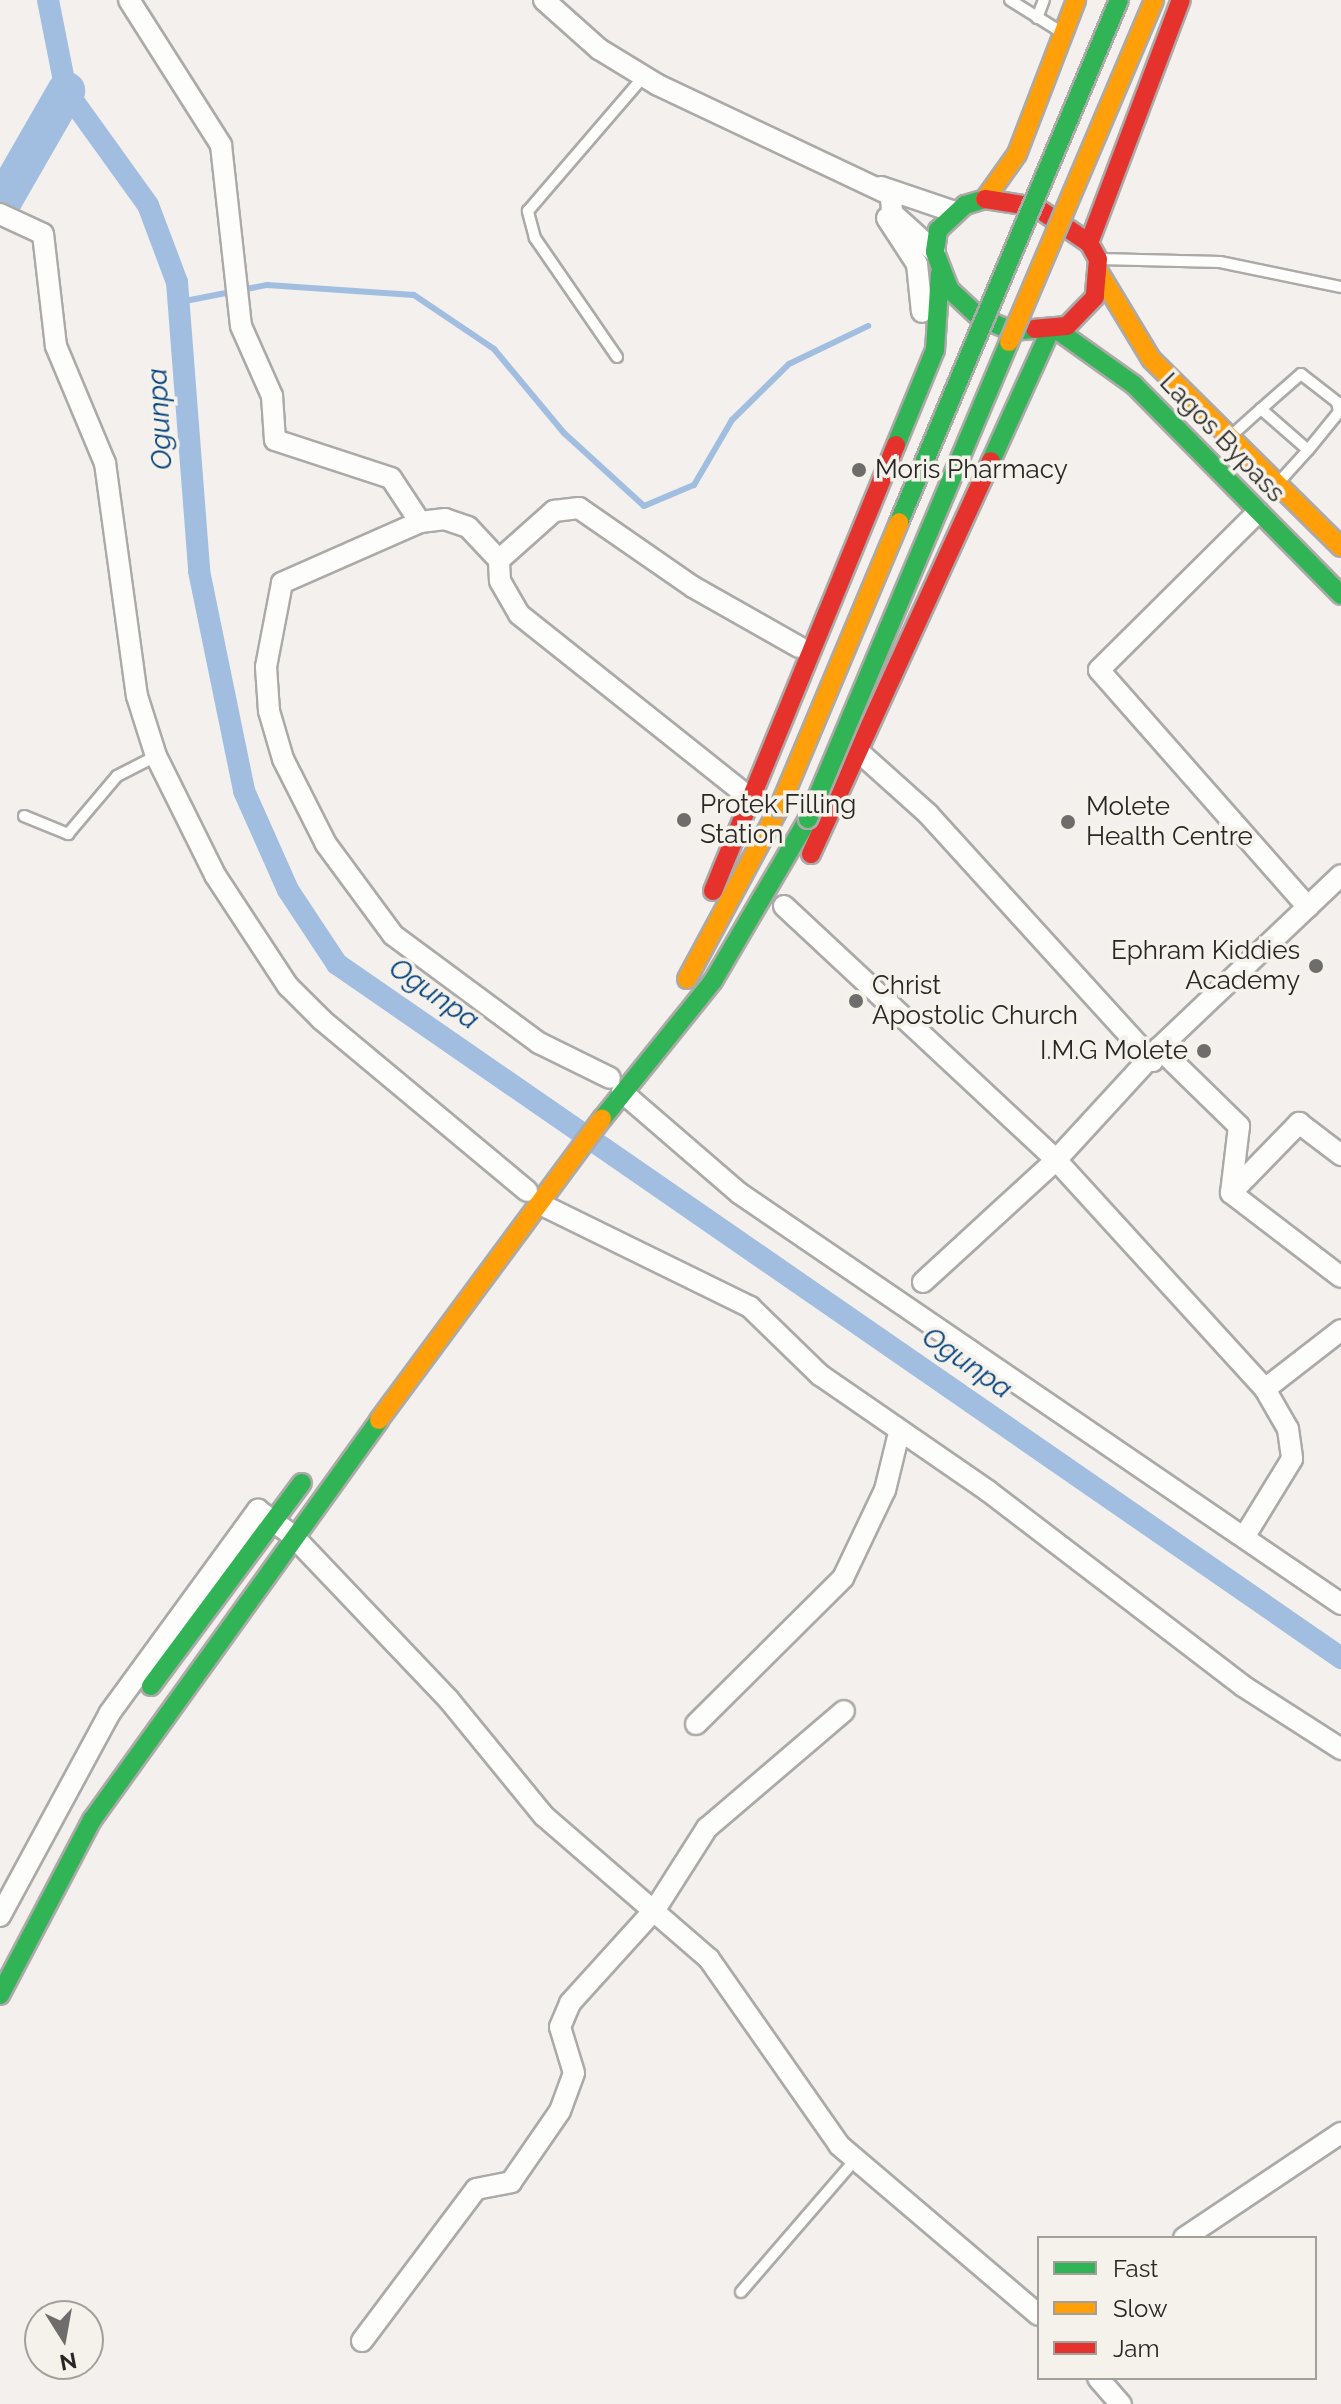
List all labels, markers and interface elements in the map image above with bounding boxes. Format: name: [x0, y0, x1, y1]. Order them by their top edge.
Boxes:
water label: Ogunpa: [141, 367, 179, 471]
street label: Lagos Bypass: [1153, 367, 1291, 509]
place label: Moris Pharmacy: [875, 454, 1068, 486]
marker: Moris Pharmacy: [850, 461, 868, 479]
place label: Protek Filling Station: [700, 789, 856, 850]
place label: Molete Health Centre: [1086, 791, 1253, 852]
marker: Protek Filling Station: [675, 811, 693, 829]
marker: Molete Health Centre: [1057, 811, 1079, 833]
place label: Ephram Kiddies Academy: [1111, 935, 1300, 996]
water label: Ogunpa: [383, 951, 485, 1037]
marker: Ephram Kiddies Academy: [1307, 957, 1325, 975]
place label: Christ Apostolic Church: [872, 970, 1078, 1032]
marker: Christ Apostolic Church: [847, 992, 865, 1010]
place label: I.M.G Molete: [1040, 1035, 1188, 1067]
marker: I.M.G Molete: [1195, 1042, 1213, 1060]
water label: Ogunpa: [916, 1320, 1018, 1406]
legend: [1037, 2236, 1317, 2380]
text: Fast: [1113, 2254, 1158, 2283]
text: Slow: [1113, 2294, 1167, 2323]
north arrow: [24, 2300, 104, 2380]
text: Jam: [1113, 2334, 1159, 2363]
text: N: [57, 2347, 79, 2376]

